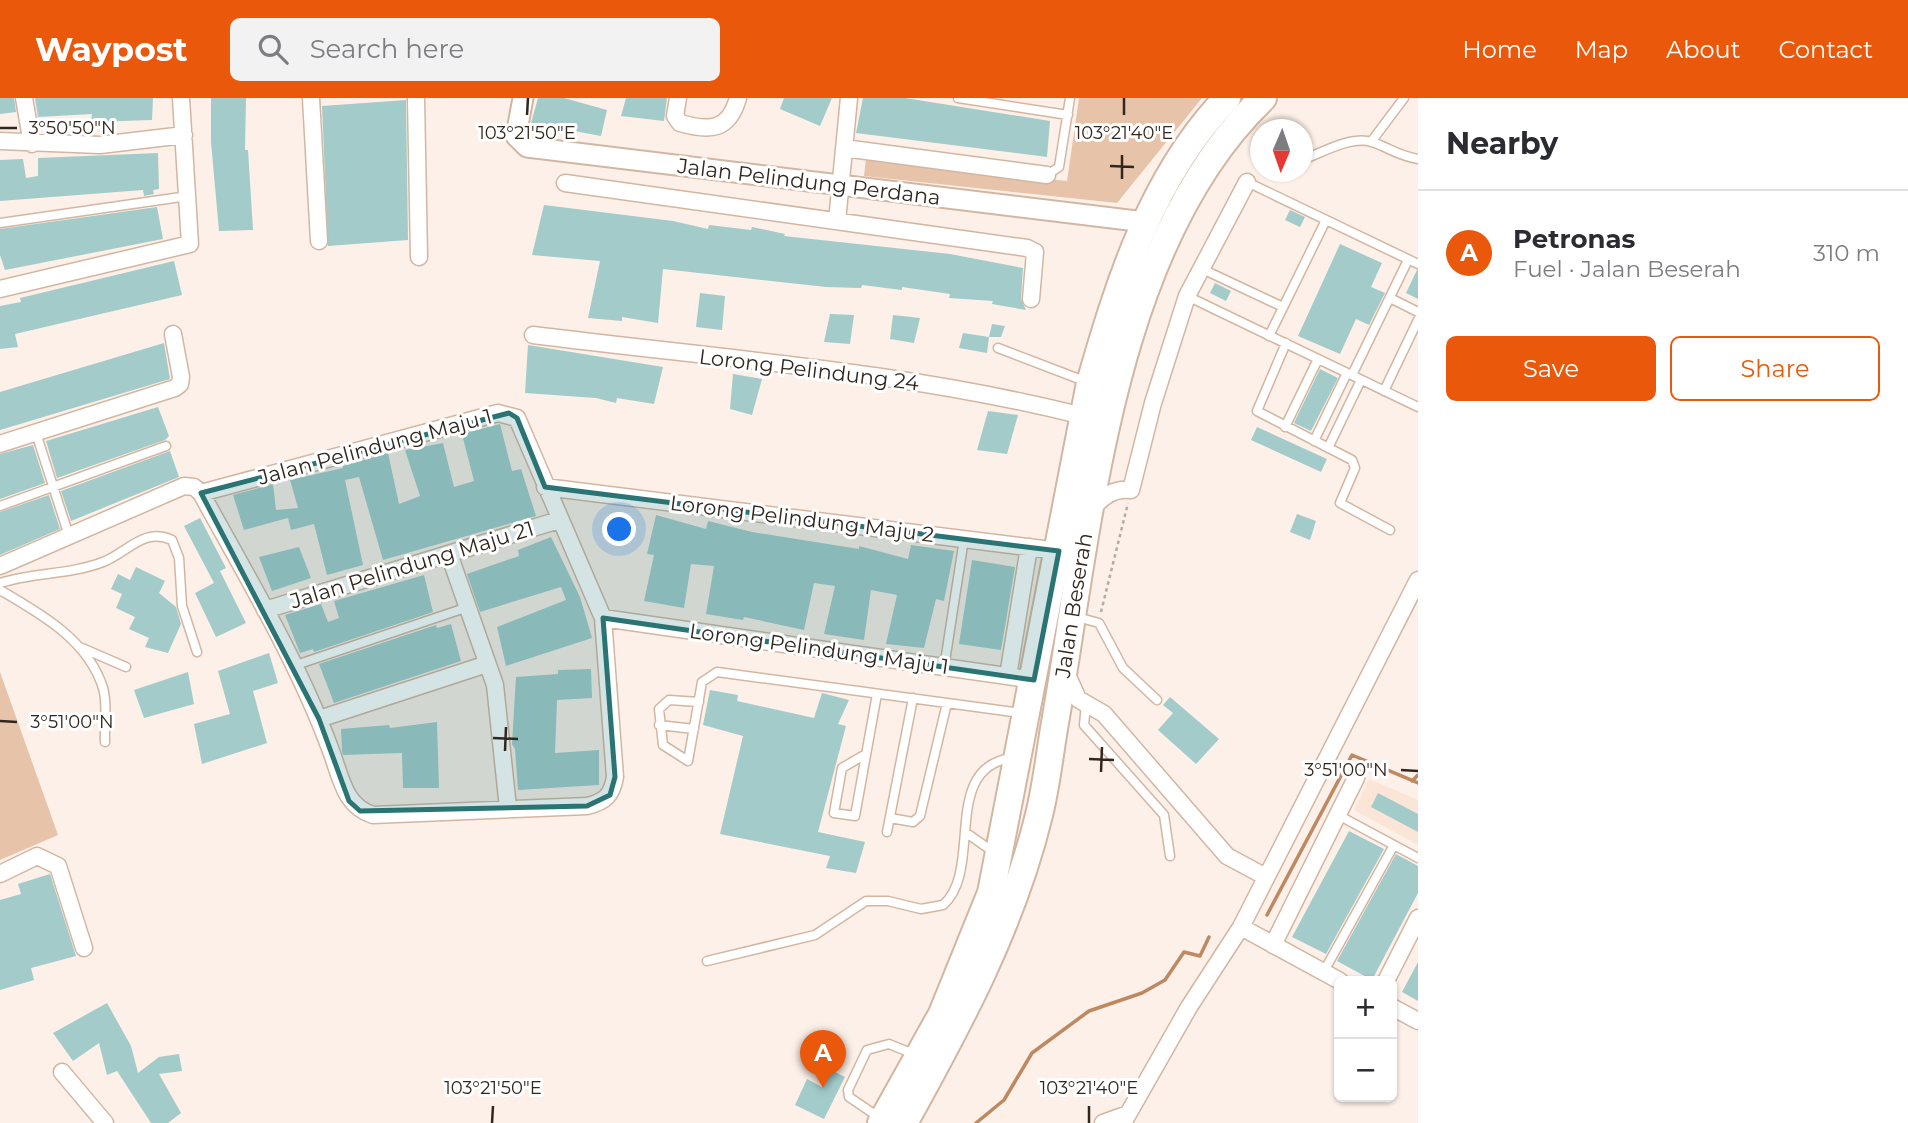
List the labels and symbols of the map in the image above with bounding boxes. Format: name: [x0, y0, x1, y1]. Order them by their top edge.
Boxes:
text: 3°50'50"N: [28, 117, 116, 139]
north arrow: [1250, 119, 1313, 182]
text: 103°21'50"E: [478, 122, 576, 144]
text: 103°21'40"E: [1075, 122, 1173, 144]
street label: Jalan Pelindung Perdana: [675, 153, 942, 210]
street label: Lorong Pelindung 24: [698, 344, 921, 395]
street label: Jalan Pelindung Maju 1: [254, 403, 495, 490]
street label: Lorong Pelindung Maju 2: [669, 490, 936, 547]
your location: [602, 512, 636, 546]
street label: Jalan Pelindung Maju 21: [286, 516, 537, 614]
street label: Jalan Beserah: [1050, 531, 1097, 681]
street label: Lorong Pelindung Maju 1: [688, 618, 950, 679]
text: 3°51'00"N: [30, 711, 114, 733]
text: 3°51'00"N: [1304, 759, 1388, 781]
pin: A: [800, 1030, 846, 1088]
text: 103°21'50"E: [444, 1077, 542, 1099]
text: 103°21'40"E: [1040, 1077, 1138, 1099]

